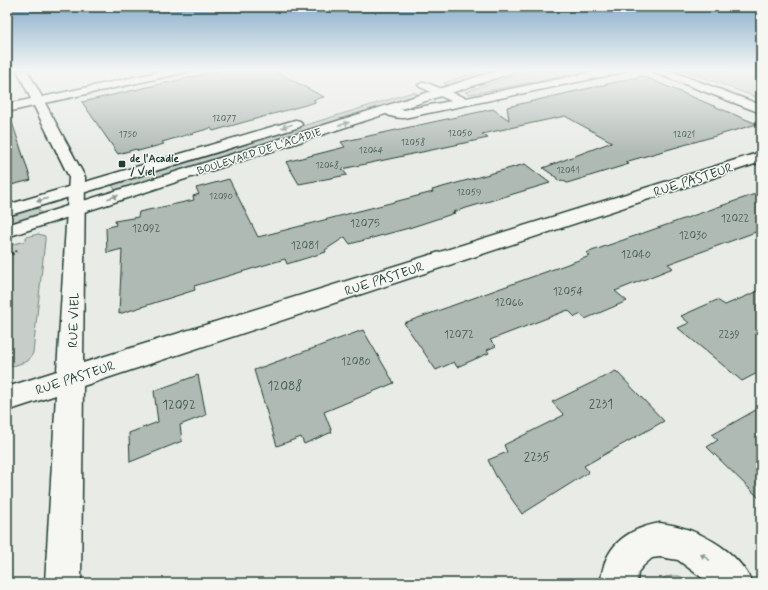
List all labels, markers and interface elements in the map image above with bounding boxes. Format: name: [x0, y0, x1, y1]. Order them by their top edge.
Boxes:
house number: 12077: [212, 113, 237, 124]
one-way arrow: [338, 121, 350, 127]
one-way arrow: [281, 123, 293, 129]
street label: BOULEVARD DE L'ACADIE: [195, 125, 324, 179]
house number: 12050: [448, 128, 472, 139]
house number: 1750: [119, 129, 137, 140]
house number: 12021: [673, 129, 695, 140]
house number: 12058: [401, 137, 425, 148]
house number: 12064: [359, 145, 384, 156]
place label: de l'Acadie / Viel: [130, 152, 180, 179]
marker: de l'Acadie / Viel: [117, 159, 127, 169]
street label: RUE PASTEUR: [652, 159, 736, 201]
house number: 12068: [315, 160, 339, 171]
house number: 12041: [556, 165, 580, 176]
house number: 12059: [457, 187, 481, 198]
house number: 12090: [209, 191, 233, 202]
one-way arrow: [107, 194, 119, 200]
one-way arrow: [36, 197, 48, 203]
house number: 12022: [721, 212, 749, 226]
house number: 12075: [350, 217, 380, 231]
house number: 12092: [132, 222, 160, 236]
house number: 12030: [679, 229, 707, 243]
house number: 12081: [291, 239, 319, 253]
house number: 12040: [621, 248, 651, 262]
street label: RUE PASTEUR: [343, 258, 427, 300]
house number: 12054: [553, 285, 584, 299]
street label: RUE VIEL: [65, 292, 84, 348]
house number: 12066: [494, 296, 524, 310]
house number: 12072: [444, 328, 474, 342]
house number: 2239: [718, 328, 740, 342]
house number: 12080: [341, 355, 371, 369]
street label: RUE PASTEUR: [34, 357, 118, 399]
house number: 12088: [268, 378, 302, 395]
house number: 2231: [589, 396, 613, 413]
house number: 12092: [162, 397, 196, 414]
house number: 2235: [524, 449, 550, 466]
one-way arrow: [700, 553, 710, 561]

